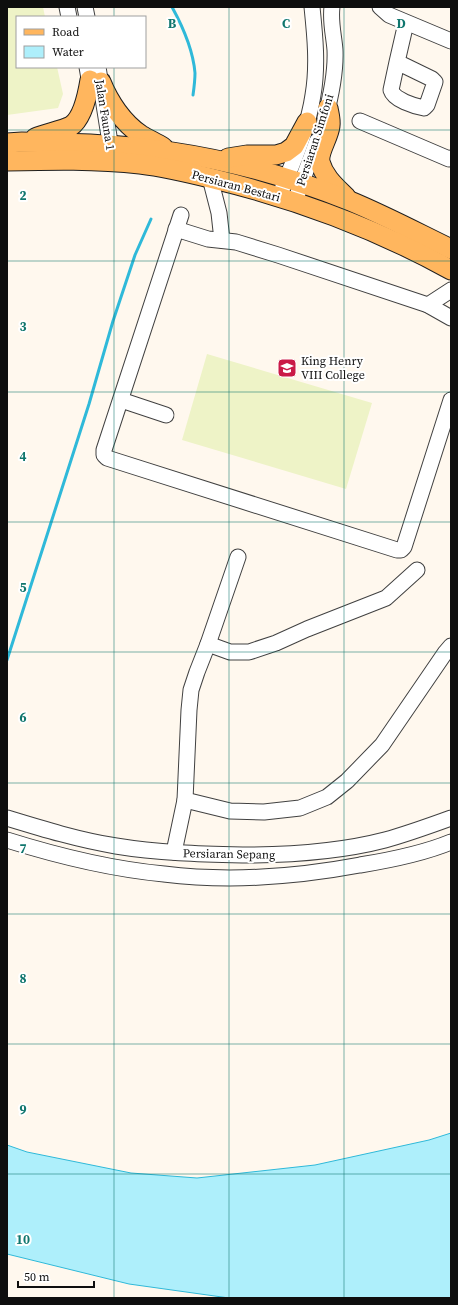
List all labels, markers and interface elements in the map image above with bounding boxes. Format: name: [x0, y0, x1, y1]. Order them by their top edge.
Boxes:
text: B: [168, 15, 177, 32]
text: C: [282, 15, 290, 32]
text: D: [396, 15, 406, 32]
legend: [16, 16, 146, 68]
text: Road: [52, 24, 79, 40]
text: Water: [52, 44, 84, 60]
street label: Jalan Fauna 1: [91, 77, 119, 152]
street label: Persiaran Simfoni: [293, 92, 338, 188]
street label: Persiaran Bestari: [190, 166, 283, 206]
text: 2: [19, 187, 27, 204]
text: 3: [19, 318, 27, 335]
place label: King Henry VIII College: [301, 353, 365, 383]
school or university icon: King Henry VIII College: [276, 357, 298, 379]
text: 4: [19, 448, 27, 465]
text: 5: [19, 579, 27, 596]
text: 6: [19, 709, 27, 726]
text: 7: [19, 840, 27, 857]
street label: Persiaran Sepang: [183, 845, 275, 863]
text: 8: [19, 970, 27, 987]
text: 9: [19, 1101, 27, 1118]
text: 10: [16, 1231, 30, 1248]
scale bar: [18, 1263, 94, 1289]
text: 50 m: [24, 1269, 50, 1285]

